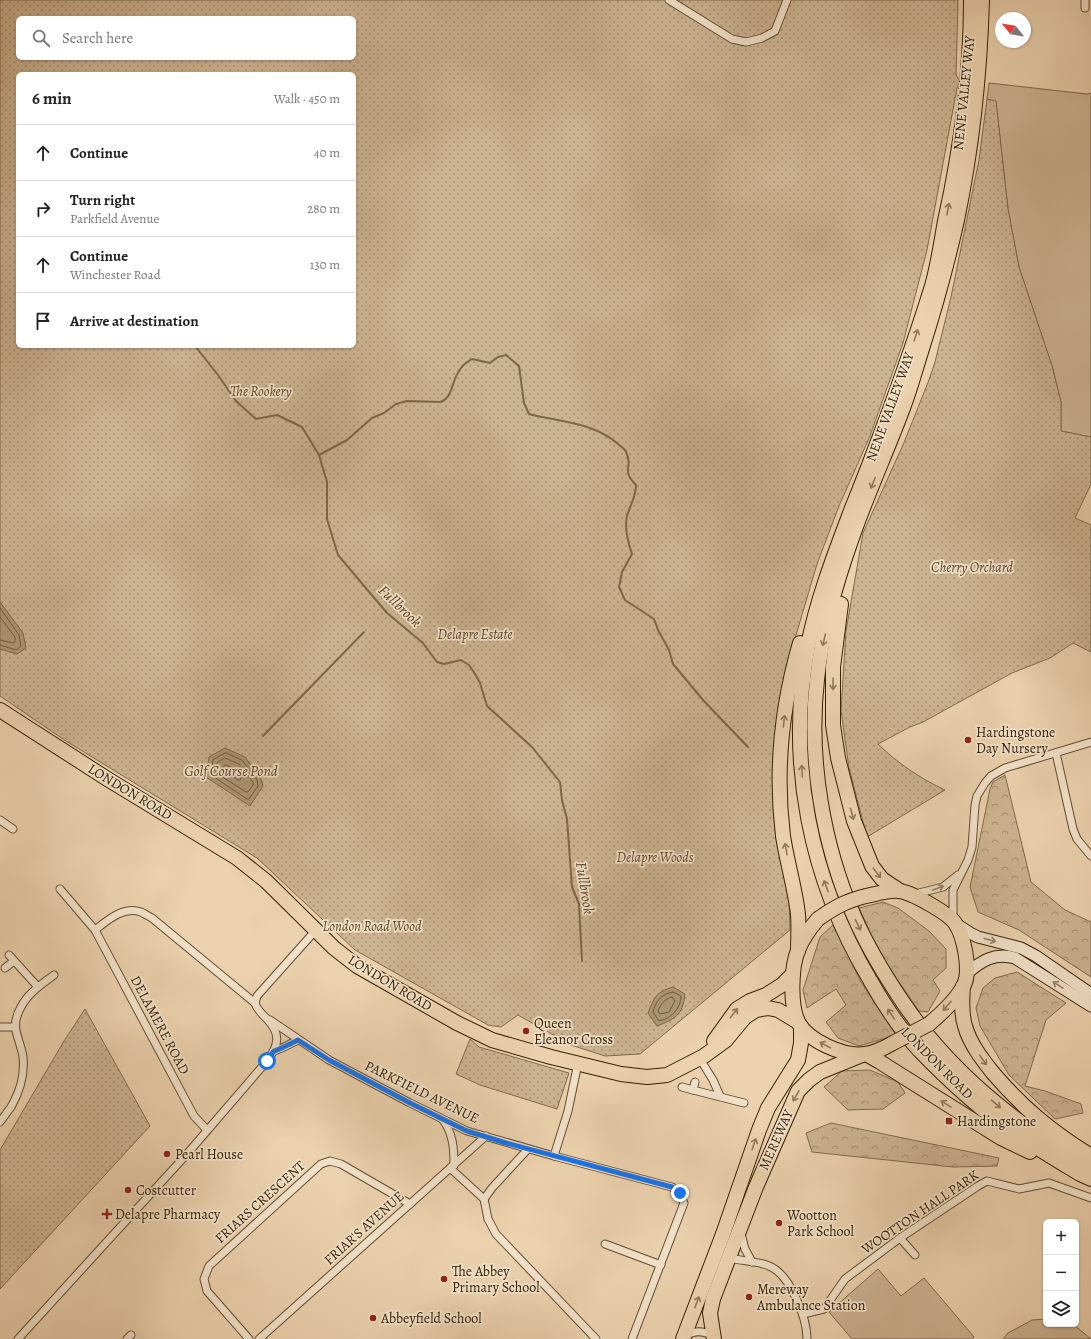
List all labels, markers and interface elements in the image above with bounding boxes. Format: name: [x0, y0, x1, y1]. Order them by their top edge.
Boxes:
north arrow: [995, 12, 1031, 48]
search box: [16, 16, 356, 60]
icon: search: [30, 27, 52, 49]
text: Search here: [62, 28, 133, 48]
street label: NENE VALLEY WAY: [949, 34, 980, 151]
text: 6 min: [32, 87, 72, 110]
text: Walk · 450 m: [274, 90, 340, 107]
icon: ahead: [32, 142, 54, 164]
text: Continue: [70, 143, 128, 163]
text: 40 m: [314, 144, 340, 161]
text: Turn right: [70, 190, 135, 210]
icon: right: [32, 198, 54, 220]
text: 280 m: [307, 200, 340, 217]
one-way arrow: [944, 203, 952, 216]
text: Parkfield Avenue: [70, 210, 159, 227]
text: Continue: [70, 246, 128, 266]
icon: ahead: [32, 254, 54, 276]
text: 130 m: [310, 256, 340, 273]
text: Winchester Road: [70, 266, 161, 283]
icon: arrive: [32, 310, 54, 332]
text: Arrive at destination: [70, 311, 199, 331]
one-way arrow: [912, 329, 920, 341]
street label: NENE VALLEY WAY: [861, 349, 919, 464]
park label: The Rookery: [230, 382, 292, 401]
one-way arrow: [869, 476, 877, 488]
park label: Cherry Orchard: [931, 558, 1014, 577]
water label: Fullbrook: [374, 580, 426, 632]
park label: Delapre Estate: [438, 625, 512, 644]
one-way arrow: [819, 633, 827, 646]
one-way arrow: [829, 677, 837, 690]
one-way arrow: [780, 715, 788, 728]
place label: Hardingstone Day Nursery: [976, 723, 1055, 758]
marker: Hardingstone Day Nursery: [963, 735, 973, 745]
street label: LONDON ROAD: [84, 759, 176, 825]
water label: Golf Course Pond: [184, 761, 278, 781]
one-way arrow: [798, 765, 805, 778]
one-way arrow: [849, 807, 856, 820]
one-way arrow: [781, 843, 789, 856]
park label: Delapre Woods: [616, 848, 694, 867]
water label: Fullbrook: [571, 860, 599, 916]
one-way arrow: [873, 868, 881, 879]
one-way arrow: [822, 880, 829, 893]
one-way arrow: [932, 883, 944, 891]
park label: London Road Wood: [323, 917, 422, 936]
one-way arrow: [855, 918, 862, 930]
one-way arrow: [983, 937, 996, 945]
street label: LONDON ROAD: [344, 950, 436, 1016]
street label: DELAMERE ROAD: [126, 972, 194, 1078]
one-way arrow: [1053, 981, 1064, 989]
one-way arrow: [943, 1001, 952, 1012]
one-way arrow: [730, 1007, 738, 1018]
one-way arrow: [887, 1009, 895, 1020]
place label: Queen Eleanor Cross: [534, 1014, 613, 1049]
street label: LONDON ROAD: [897, 1023, 977, 1103]
marker: Queen Eleanor Cross: [521, 1026, 531, 1036]
one-way arrow: [819, 1041, 831, 1048]
route start: [258, 1052, 276, 1070]
one-way arrow: [979, 1054, 987, 1065]
street label: PARKFIELD AVENUE: [362, 1056, 482, 1128]
one-way arrow: [792, 1090, 799, 1102]
one-way arrow: [991, 1099, 1002, 1108]
one-way arrow: [941, 1100, 952, 1108]
street label: MEREWAY: [754, 1106, 798, 1173]
place label: Hardingstone: [957, 1112, 1036, 1131]
marker: Hardingstone: [944, 1116, 954, 1126]
one-way arrow: [751, 1137, 758, 1150]
place label: Pearl House: [175, 1145, 243, 1164]
marker: Pearl House: [162, 1149, 172, 1159]
street label: FRIARS CRESCENT: [211, 1156, 309, 1248]
street label: WOOTTON HALL PARK: [857, 1165, 983, 1259]
place label: Costcutter: [136, 1181, 197, 1200]
route end: [671, 1184, 689, 1202]
marker: Costcutter: [123, 1185, 133, 1195]
street label: FRIAR'S AVENUE: [320, 1187, 408, 1269]
place label: Delapre Pharmacy: [115, 1205, 221, 1224]
place label: Wootton Park School: [786, 1206, 855, 1241]
marker: Delapre Pharmacy: [102, 1209, 112, 1219]
marker: Wootton Park School: [774, 1218, 784, 1228]
map controls: [1043, 1219, 1079, 1327]
button: +: [1043, 1219, 1079, 1255]
button: −: [1043, 1255, 1079, 1291]
place label: The Abbey Primary School: [452, 1262, 540, 1297]
marker: The Abbey Primary School: [439, 1274, 449, 1284]
place label: Mereway Ambulance Station: [756, 1280, 866, 1315]
button: layers: [1043, 1291, 1079, 1327]
marker: Mereway Ambulance Station: [744, 1292, 754, 1302]
one-way arrow: [693, 1297, 701, 1309]
place label: Abbeyfield School: [380, 1309, 482, 1328]
marker: Abbeyfield School: [368, 1313, 378, 1323]

